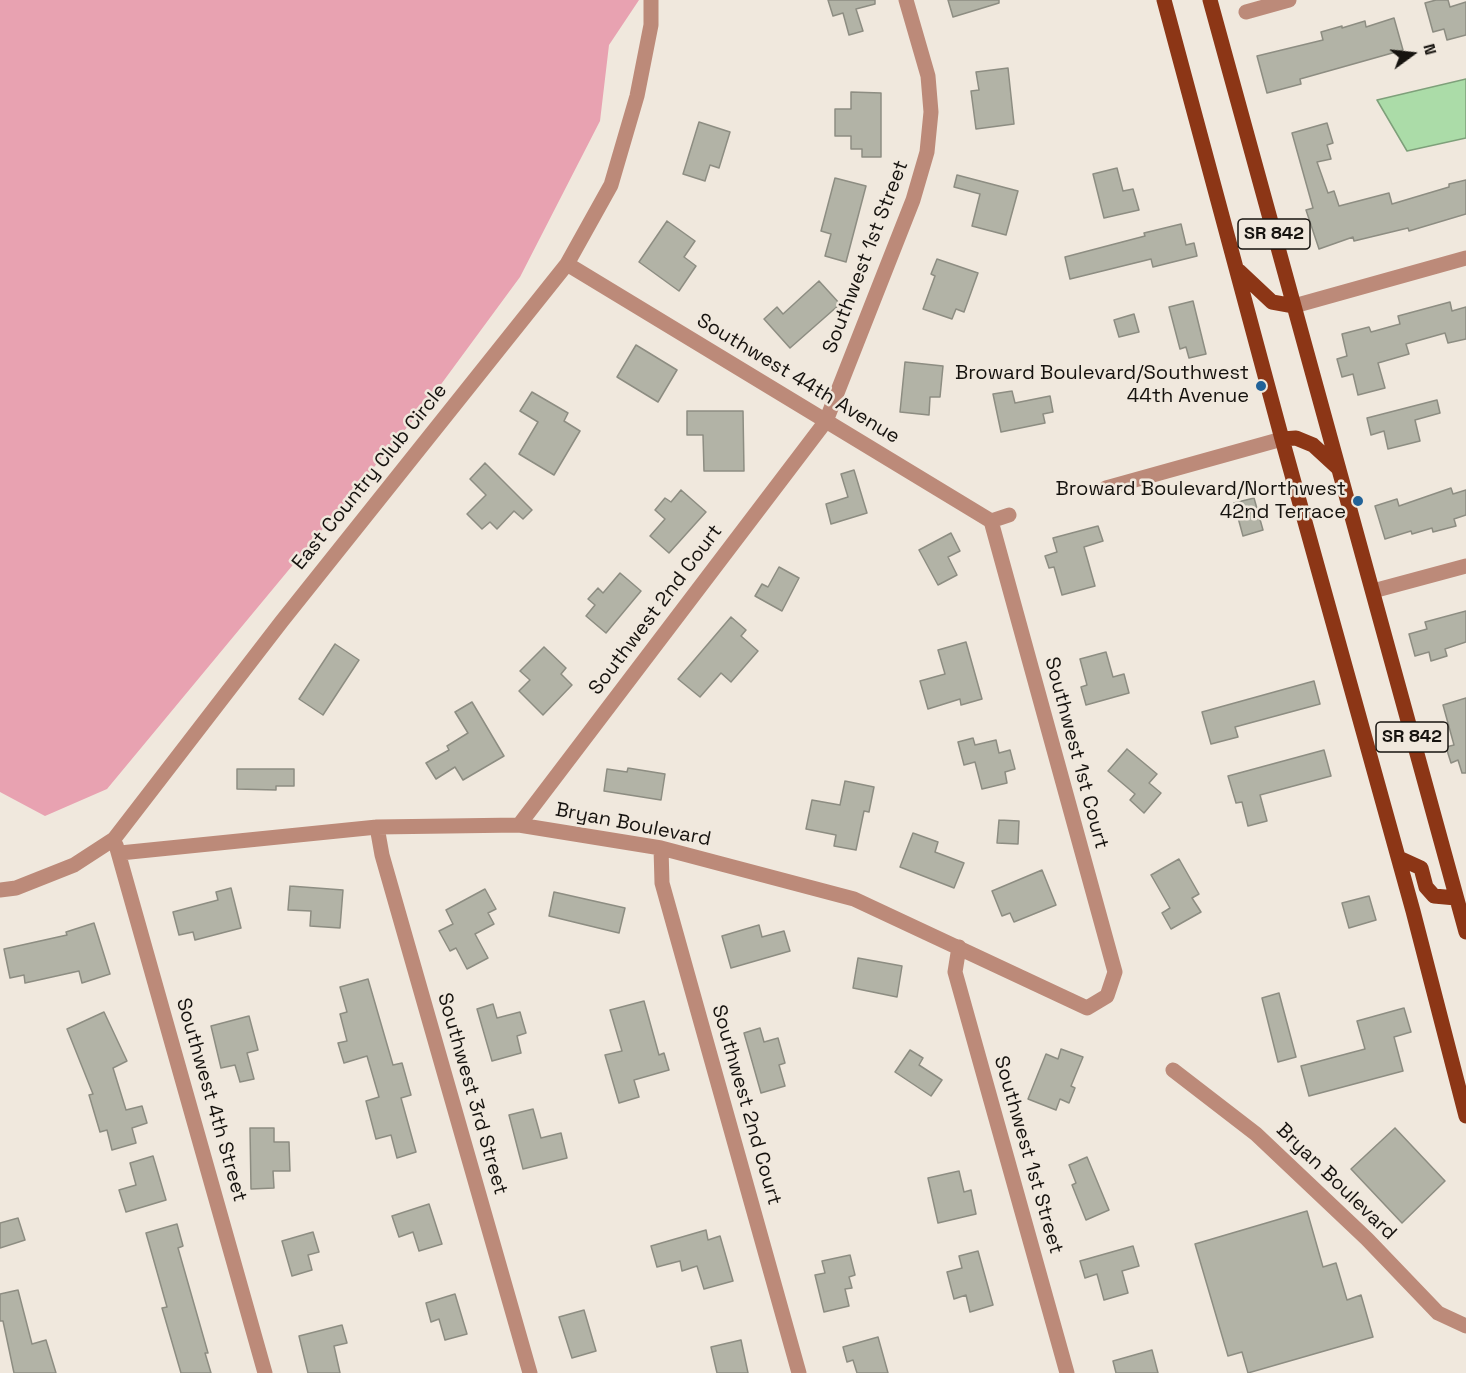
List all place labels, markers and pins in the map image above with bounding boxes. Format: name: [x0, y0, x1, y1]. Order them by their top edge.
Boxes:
place label: Broward Boulevard/Southwest 44th Avenue: [955, 362, 1249, 409]
marker: Broward Boulevard/Southwest 44th Avenue: [1254, 379, 1268, 393]
place label: Broward Boulevard/Northwest 42nd Terrace: [1056, 478, 1346, 525]
marker: Broward Boulevard/Northwest 42nd Terrace: [1351, 494, 1365, 508]

